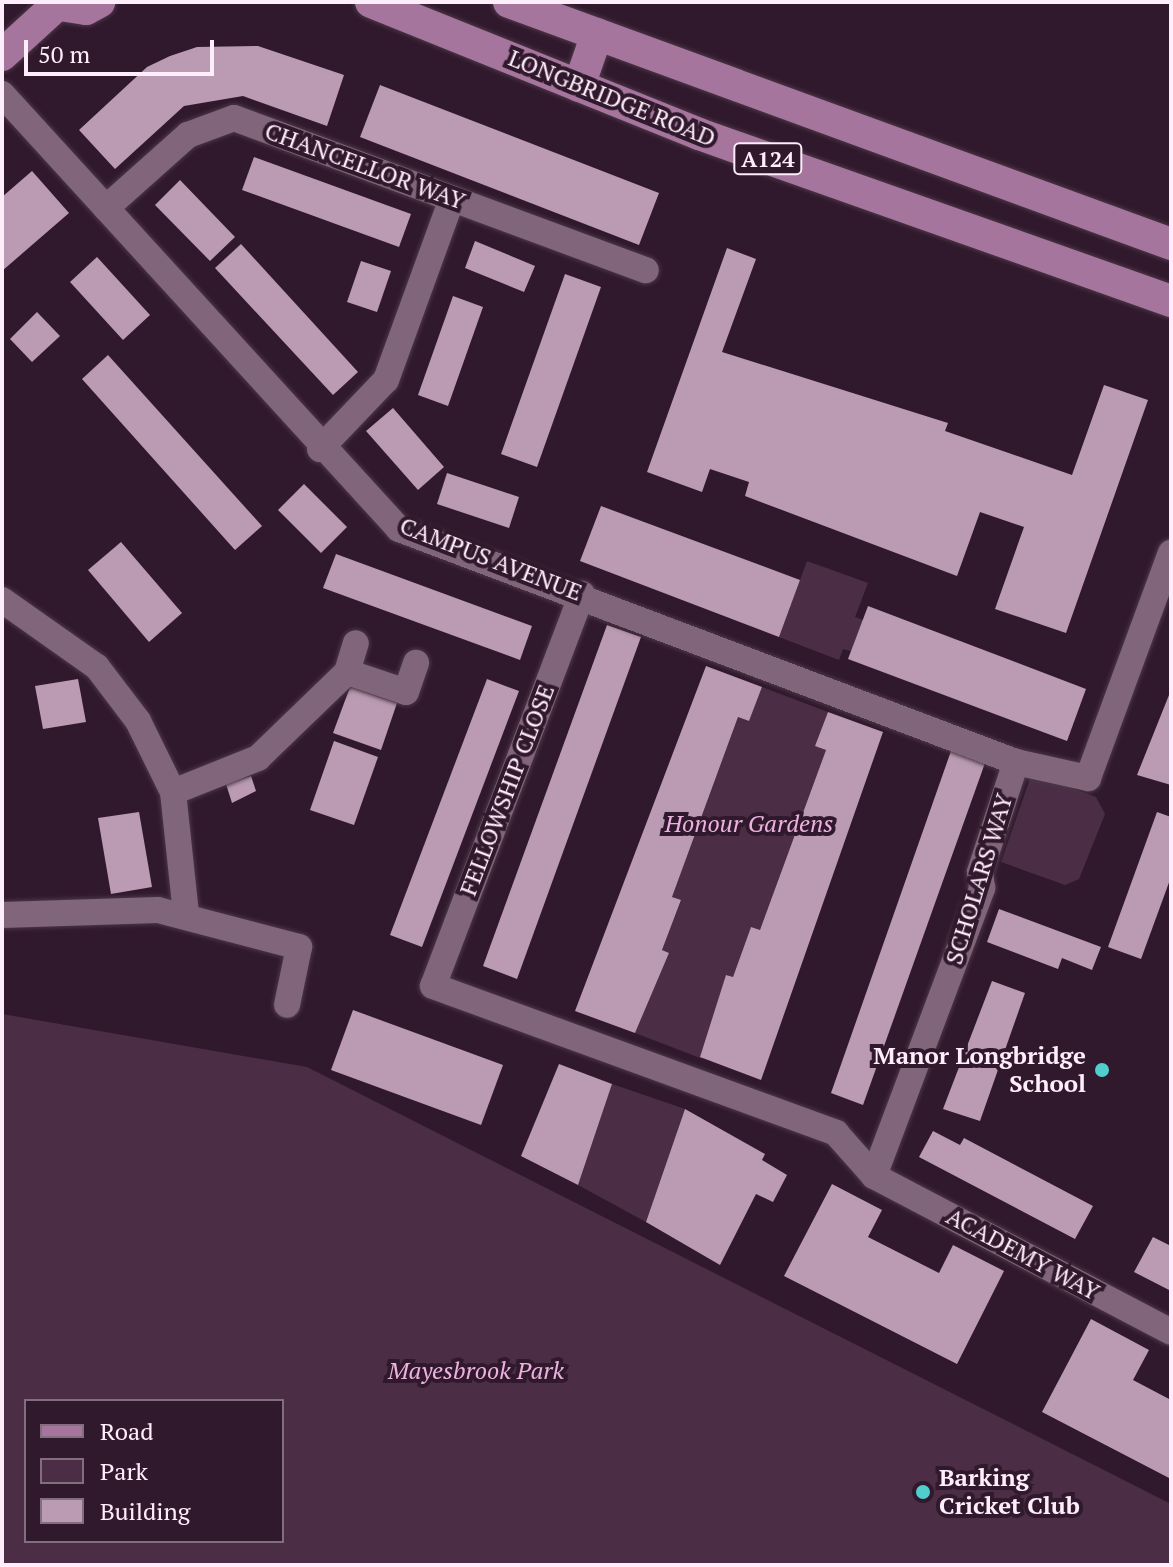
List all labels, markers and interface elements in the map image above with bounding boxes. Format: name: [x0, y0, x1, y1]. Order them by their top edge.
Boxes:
scale bar: [28, 24, 218, 74]
text: 50 m: [38, 38, 90, 70]
street label: LONGBRIDGE ROAD: [504, 43, 720, 153]
street label: CHANCELLOR WAY: [261, 116, 469, 216]
road number: A124: [732, 141, 804, 177]
street label: CAMPUS AVENUE: [396, 511, 586, 607]
street label: FELLOWSHIP CLOSE: [453, 680, 561, 900]
street label: SCHOLARS WAY: [939, 790, 1019, 968]
park label: Honour Gardens: [665, 810, 833, 838]
place label: Manor Longbridge School: [873, 1042, 1086, 1098]
marker: Manor Longbridge School: [1093, 1061, 1111, 1079]
street label: ACADEMY WAY: [941, 1202, 1105, 1306]
park label: Mayesbrook Park: [388, 1357, 564, 1385]
legend: [24, 1399, 284, 1543]
text: Road: [100, 1415, 154, 1447]
text: Park: [100, 1455, 148, 1487]
place label: Barking Cricket Club: [939, 1464, 1080, 1520]
marker: Barking Cricket Club: [914, 1483, 932, 1501]
text: Building: [100, 1495, 190, 1527]

